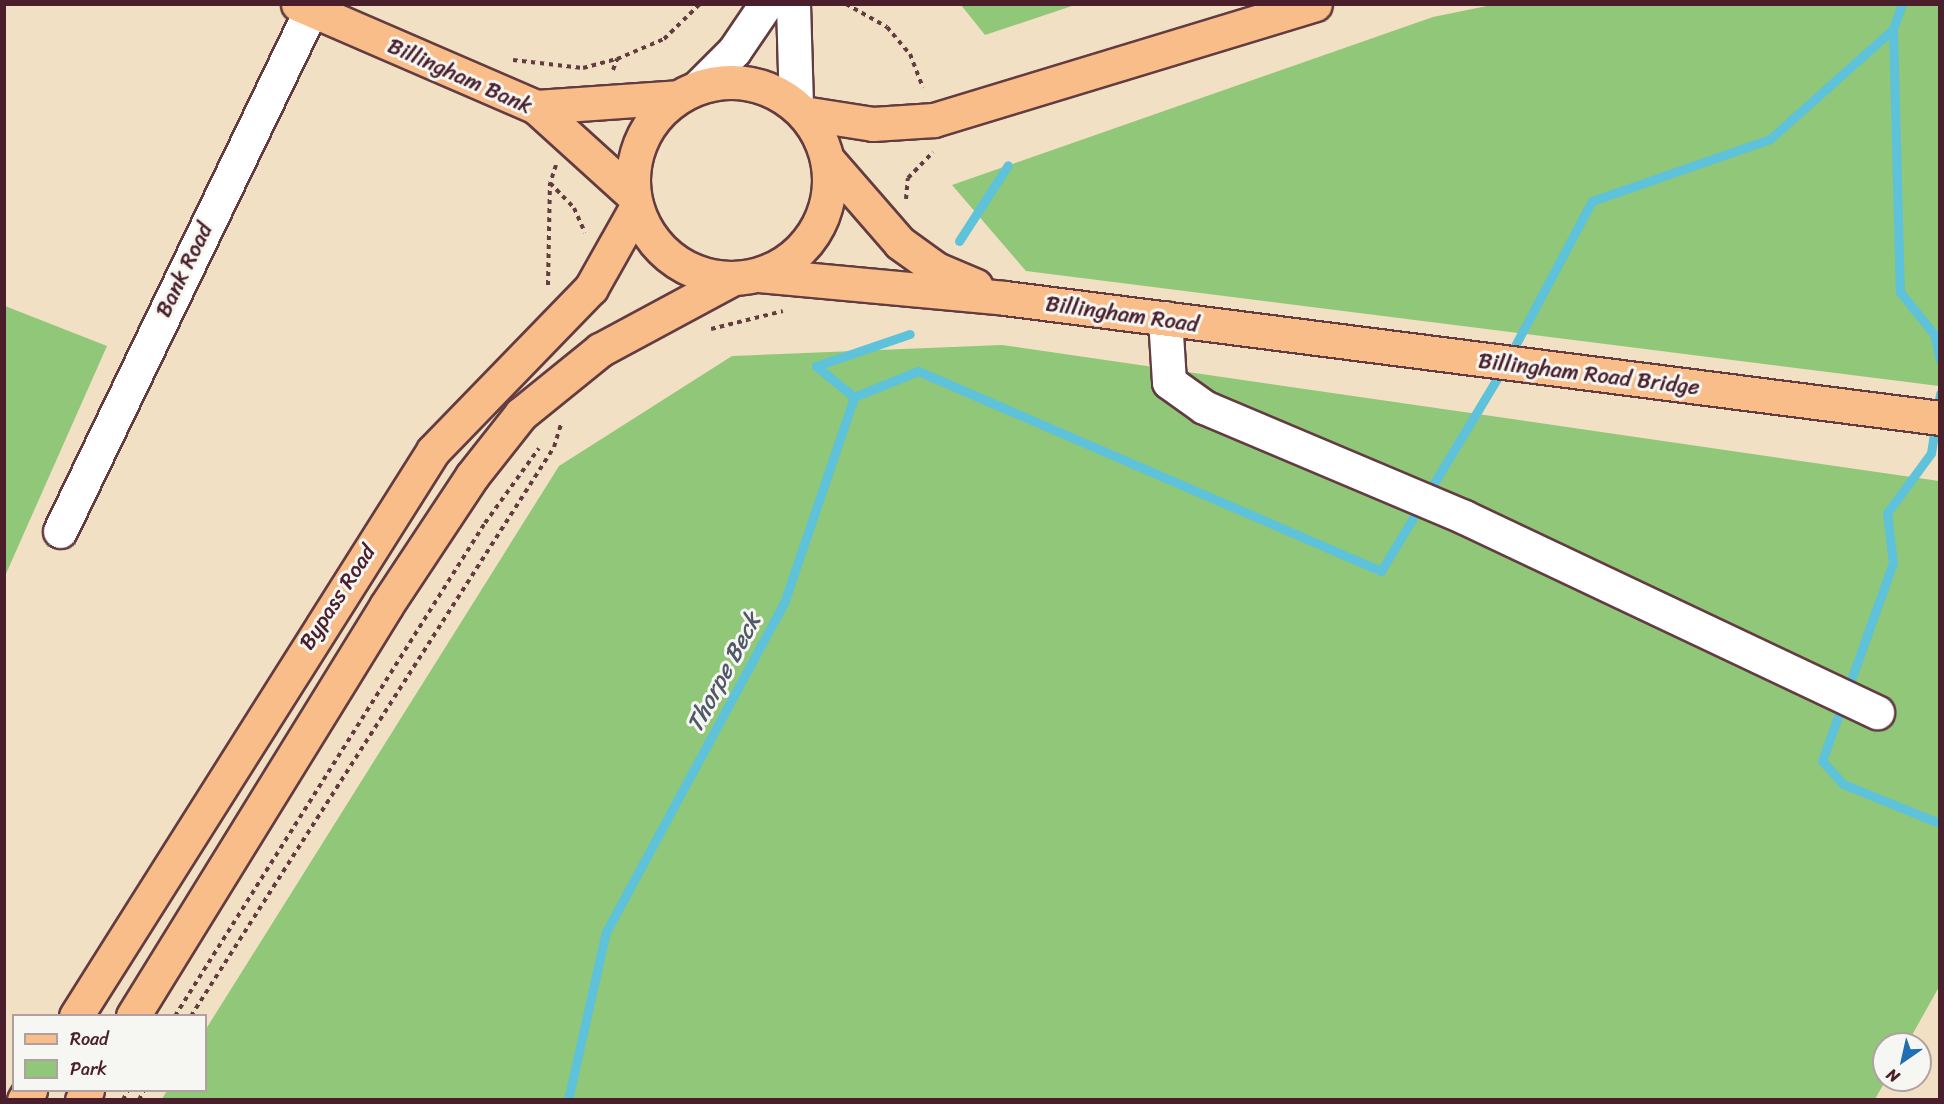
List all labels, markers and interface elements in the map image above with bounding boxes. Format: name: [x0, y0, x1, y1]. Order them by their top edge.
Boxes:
street label: Billingham Bank: [384, 32, 536, 120]
street label: Bank Road: [150, 219, 218, 321]
street label: Billingham Road: [1044, 290, 1200, 338]
street label: Billingham Road Bridge: [1477, 347, 1701, 401]
street label: Bypass Road: [293, 539, 381, 655]
water label: Thorpe Beck: [680, 608, 768, 738]
legend: [12, 1014, 207, 1092]
text: Road: [70, 1023, 109, 1055]
north arrow: [1872, 1032, 1932, 1092]
text: Park: [70, 1053, 107, 1085]
text: N: [1880, 1061, 1905, 1091]

